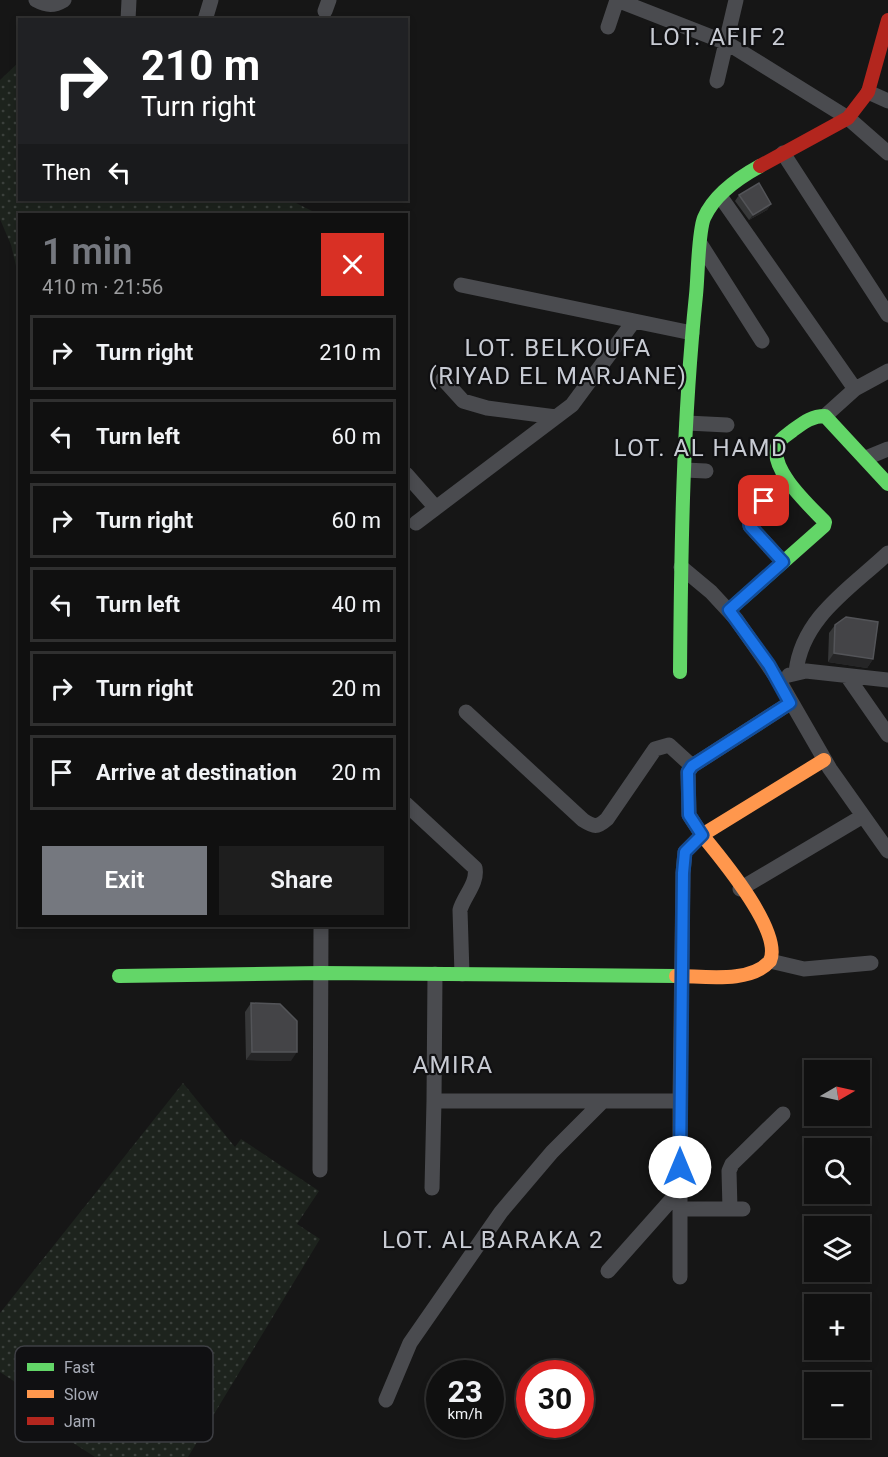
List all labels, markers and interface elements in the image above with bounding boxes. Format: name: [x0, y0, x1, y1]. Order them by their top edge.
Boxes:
district label: LOT. AFIF 2: [649, 23, 787, 51]
text: 210 m: [141, 41, 260, 90]
icon: right: [42, 42, 120, 120]
text: Turn right: [141, 91, 256, 123]
icon: left: [103, 156, 136, 189]
text: Then: [42, 160, 91, 185]
text: 1 min: [42, 231, 132, 273]
button: close: [321, 233, 384, 296]
text: 410 m · 21:56: [42, 275, 163, 299]
district label: LOT. BELKOUFA (RIYAD EL MARJANE): [429, 334, 687, 390]
icon: right: [45, 336, 78, 369]
text: Turn right: [96, 340, 193, 365]
text: 210 m: [319, 340, 381, 365]
icon: left: [45, 420, 78, 453]
text: Turn left: [96, 424, 180, 449]
text: 60 m: [332, 424, 381, 449]
district label: LOT. AL HAMD: [614, 434, 788, 462]
pin: [738, 475, 789, 526]
icon: arrive: [747, 484, 780, 517]
icon: right: [45, 504, 78, 537]
text: Turn right: [96, 508, 193, 533]
text: 60 m: [332, 508, 381, 533]
icon: left: [45, 588, 78, 621]
text: Turn left: [96, 592, 180, 617]
text: 40 m: [332, 592, 381, 617]
icon: right: [45, 672, 78, 705]
text: Turn right: [96, 676, 193, 701]
text: 20 m: [332, 676, 381, 701]
icon: arrive: [45, 756, 78, 789]
text: Arrive at destination: [96, 760, 297, 785]
text: 20 m: [332, 760, 381, 785]
button: Exit: [42, 846, 207, 915]
button: Share: [219, 846, 384, 915]
district label: AMIRA: [412, 1051, 494, 1079]
north arrow: [804, 1060, 870, 1126]
map controls: [804, 1060, 870, 1438]
position arrow: [648, 1135, 712, 1199]
button: search: [804, 1138, 870, 1204]
button: layers: [804, 1216, 870, 1282]
district label: LOT. AL BARAKA 2: [382, 1226, 604, 1254]
button: +: [804, 1294, 870, 1360]
legend: [15, 1346, 213, 1442]
text: Fast: [64, 1358, 95, 1377]
speed limit sign: 30: [516, 1360, 594, 1438]
button: −: [804, 1372, 870, 1438]
text: 23: [448, 1374, 482, 1409]
text: Slow: [64, 1385, 99, 1404]
text: km/h: [447, 1405, 483, 1423]
text: Jam: [64, 1412, 96, 1431]

